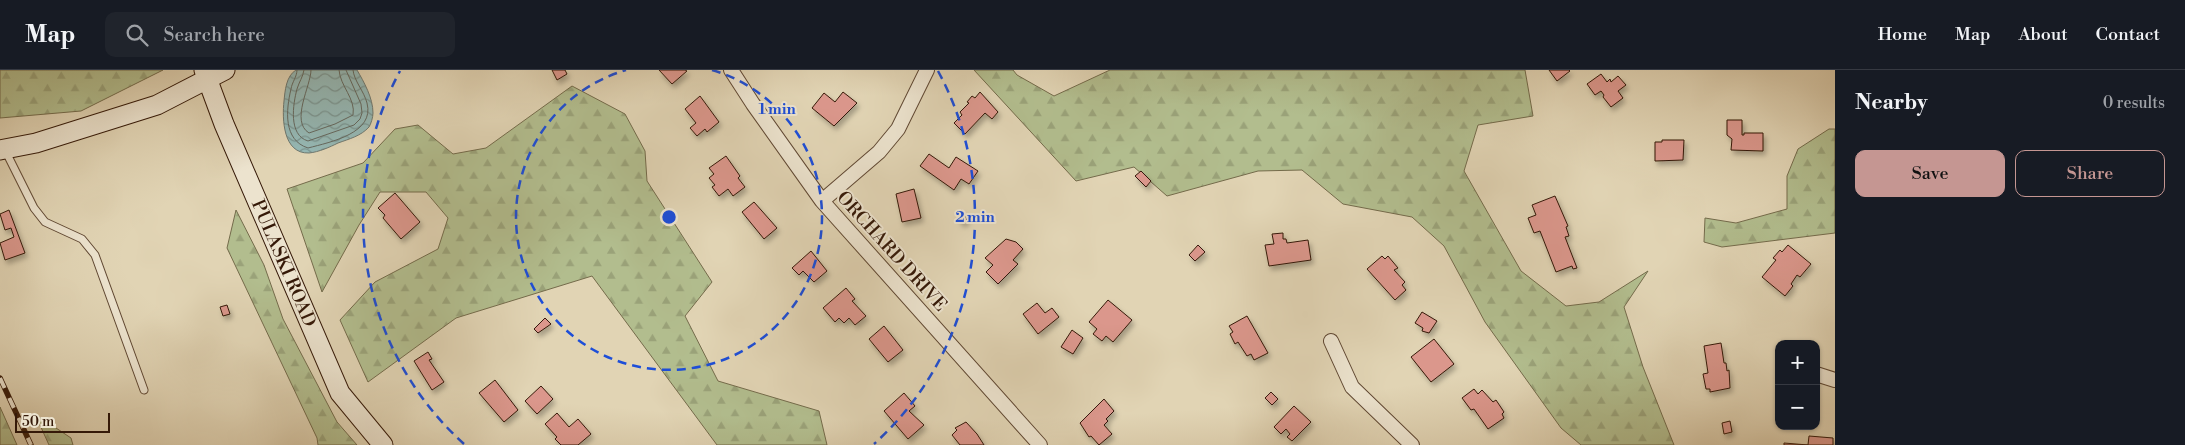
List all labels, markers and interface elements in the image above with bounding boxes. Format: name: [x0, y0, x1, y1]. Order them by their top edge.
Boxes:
search box: [105, 12, 455, 57]
text: Map: [25, 20, 75, 50]
icon: search: [123, 21, 151, 49]
text: Search here: [163, 23, 265, 47]
text: Home: [1878, 23, 1927, 46]
text: Map: [1955, 23, 1991, 46]
text: About: [2019, 23, 2068, 46]
text: Contact: [2096, 23, 2160, 46]
text: Nearby: [1855, 90, 1928, 116]
text: 0 results: [2103, 93, 2165, 113]
text: 1 min: [758, 100, 796, 119]
button: Save: [1855, 150, 2005, 197]
button: Share: [2015, 150, 2165, 197]
street label: ORCHARD DRIVE: [831, 186, 952, 316]
street label: PULASKI ROAD: [246, 196, 321, 330]
centre of rings: [660, 208, 678, 226]
text: 2 min: [955, 208, 995, 227]
map controls: [1775, 340, 1820, 430]
button: +: [1775, 340, 1820, 385]
button: −: [1775, 385, 1820, 430]
scale bar: [15, 410, 110, 433]
text: 50 m: [22, 413, 54, 431]

